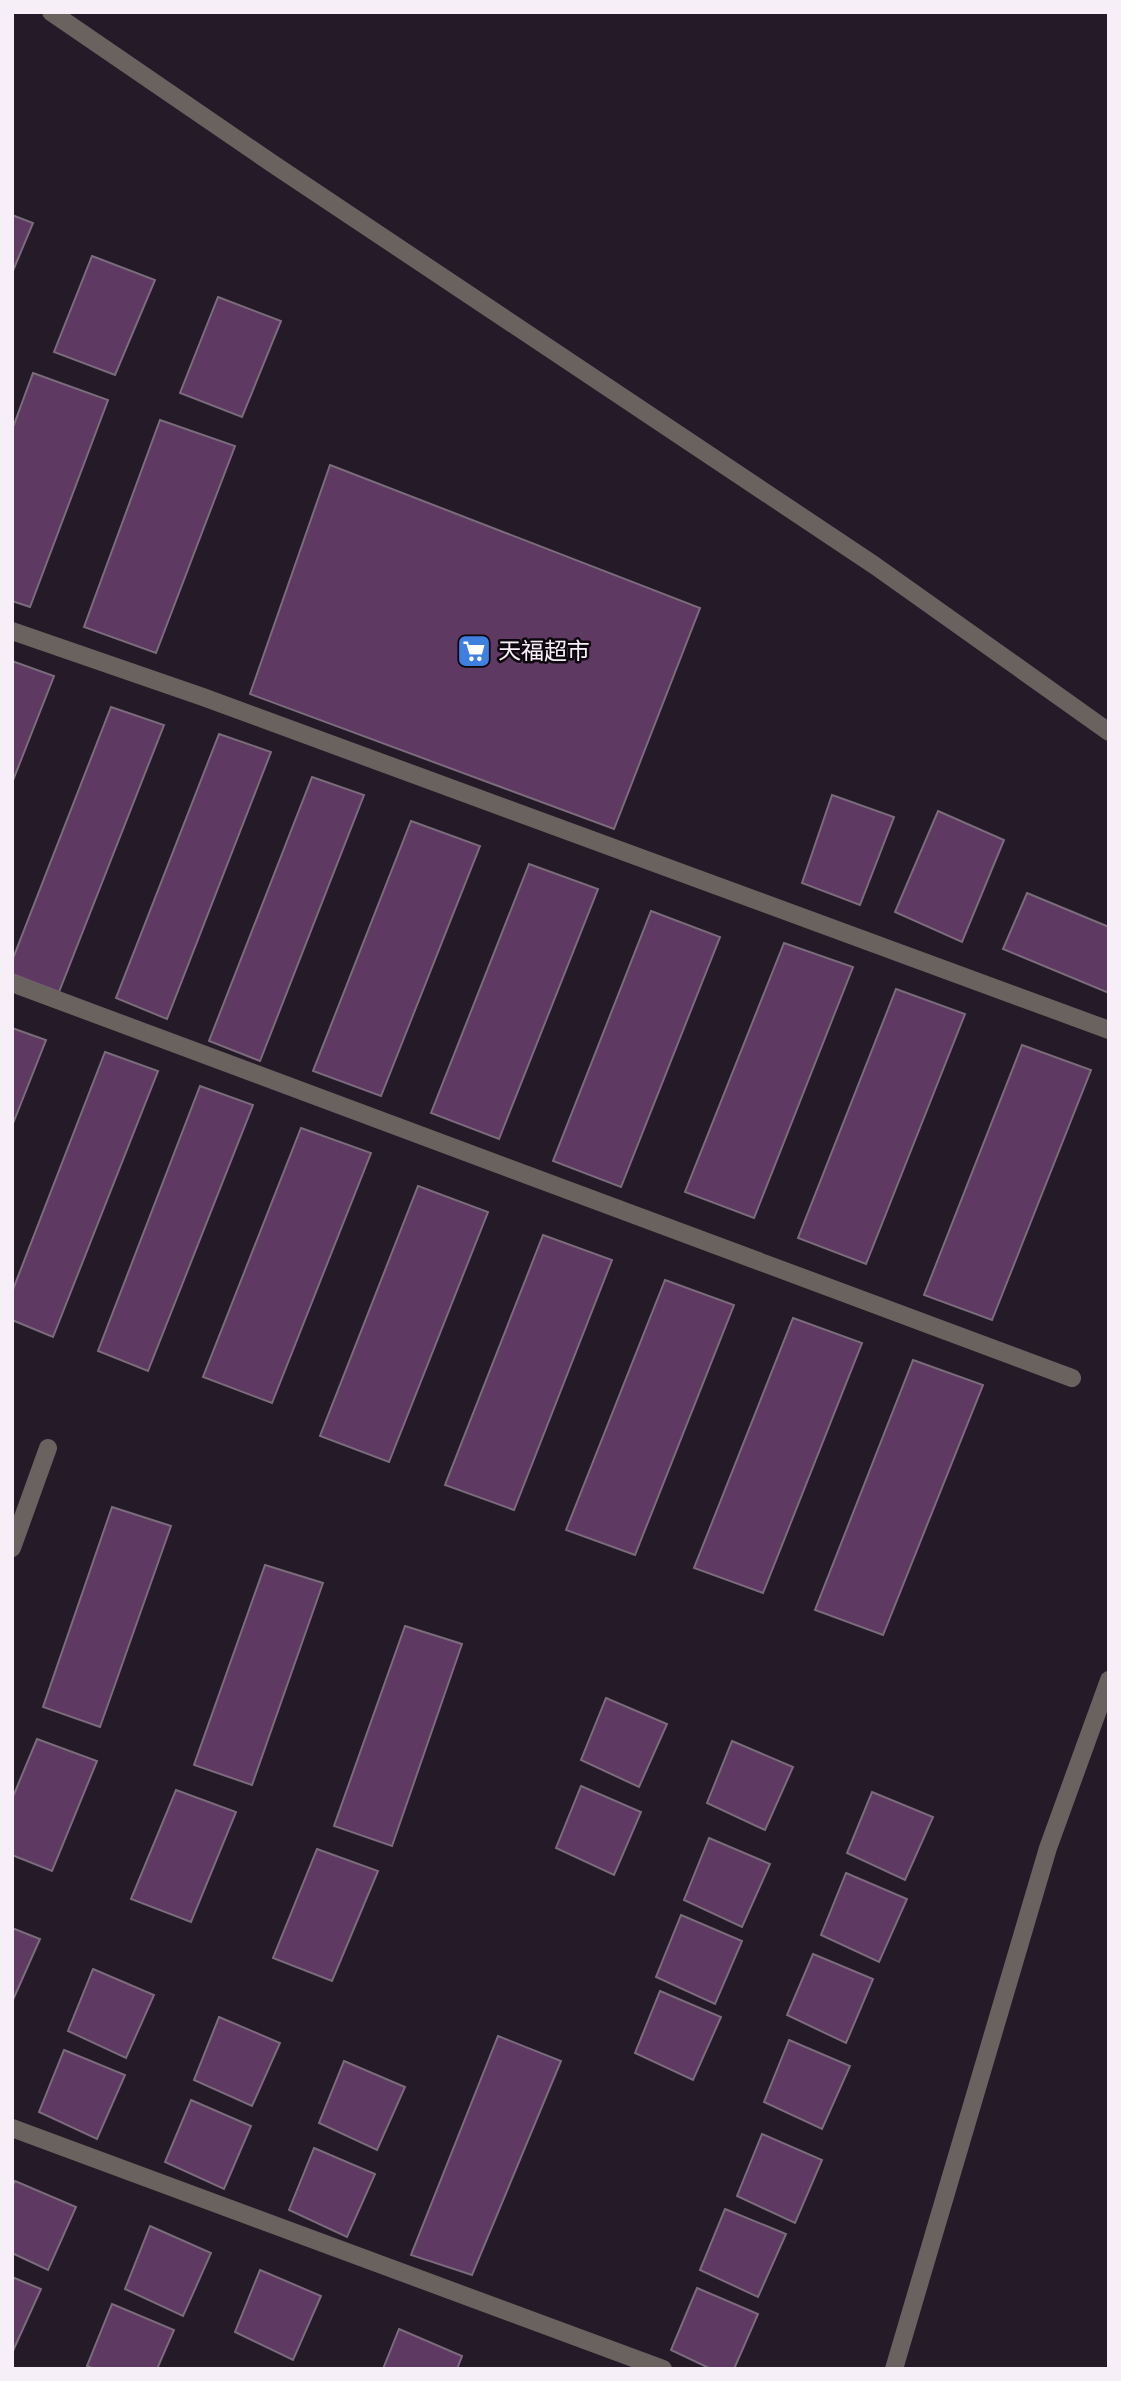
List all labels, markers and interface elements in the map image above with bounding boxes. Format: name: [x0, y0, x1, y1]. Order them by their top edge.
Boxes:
supermarket icon: 天福超市: [455, 632, 493, 670]
place label: 天福超市: [498, 638, 590, 664]

